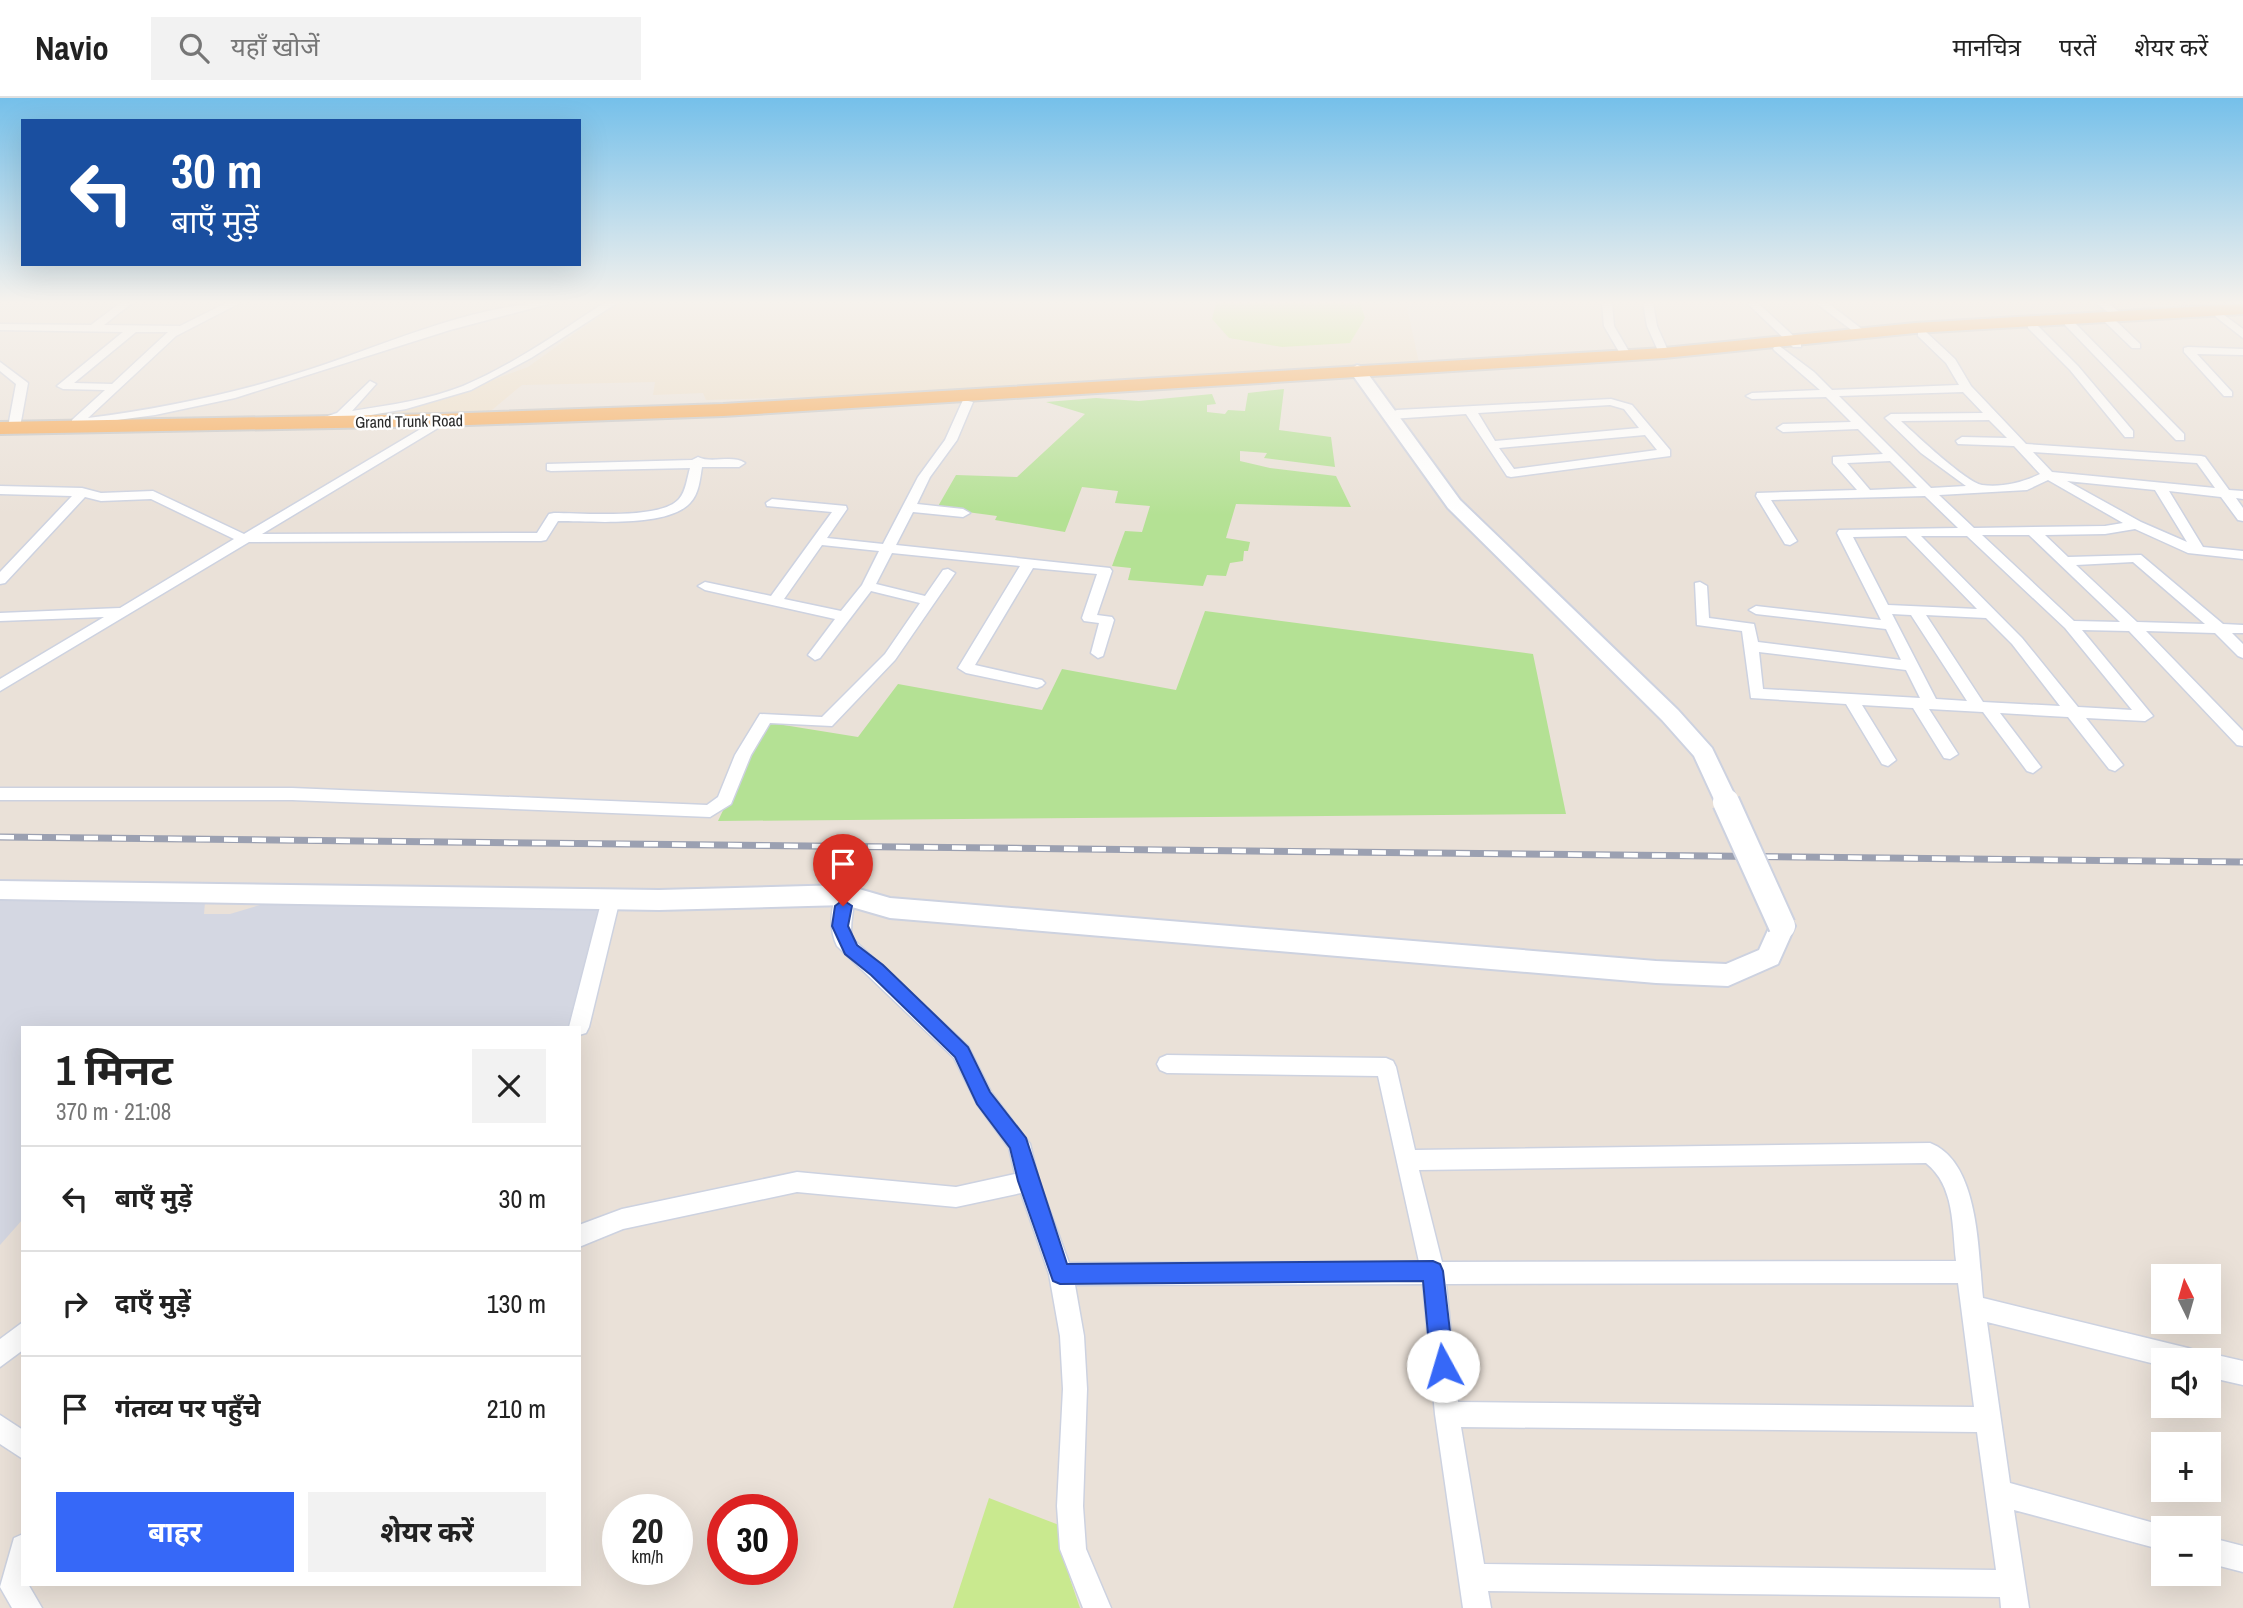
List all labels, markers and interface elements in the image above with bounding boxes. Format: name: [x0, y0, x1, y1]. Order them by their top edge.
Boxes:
search box: [151, 17, 641, 80]
text: Navio: [35, 26, 109, 70]
icon: search: [175, 29, 213, 67]
text: यहाँ खोजें: [231, 29, 320, 64]
text: मानचित्र: [1952, 31, 2021, 63]
text: परतें: [2059, 31, 2096, 63]
text: शेयर करें: [2134, 31, 2208, 63]
text: 30 m: [171, 137, 263, 203]
icon: left: [56, 147, 147, 238]
text: बाएँ मुड़ें: [171, 200, 259, 243]
street label: Grand Trunk Road: [355, 409, 463, 433]
pin: [813, 834, 873, 906]
icon: arrive: [824, 845, 862, 883]
text: 1 मिनट: [56, 1042, 173, 1098]
button: close: [472, 1049, 546, 1123]
text: 370 m · 21:08: [56, 1096, 171, 1127]
icon: left: [56, 1180, 94, 1218]
text: बाएँ मुड़ें: [115, 1180, 192, 1215]
text: 30 m: [499, 1181, 546, 1216]
north arrow: [2151, 1264, 2221, 1334]
map controls: [2151, 1264, 2221, 1586]
icon: right: [56, 1285, 94, 1323]
text: दाएँ मुड़ें: [115, 1285, 191, 1320]
text: 130 m: [487, 1286, 546, 1321]
position arrow: [1406, 1329, 1480, 1403]
button: sound: [2151, 1348, 2221, 1418]
icon: arrive: [56, 1390, 94, 1428]
text: गंतव्य पर पहुँचे: [115, 1390, 261, 1425]
text: 210 m: [487, 1391, 546, 1426]
button: +: [2151, 1432, 2221, 1502]
button: बाहर: [56, 1492, 294, 1572]
button: शेयर करें: [308, 1492, 546, 1572]
speed limit sign: 30: [707, 1494, 798, 1585]
text: 20: [632, 1507, 663, 1554]
button: −: [2151, 1516, 2221, 1586]
text: km/h: [632, 1544, 664, 1569]

